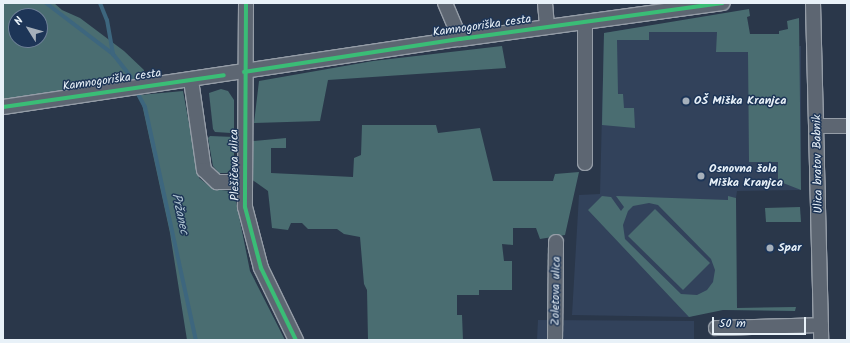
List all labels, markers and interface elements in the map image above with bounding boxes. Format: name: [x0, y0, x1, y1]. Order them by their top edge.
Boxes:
north arrow: [8, 8, 48, 48]
street label: Kamnogoriška cesta: [432, 12, 532, 40]
text: N: [10, 13, 28, 30]
street label: Kamnogoriška cesta: [62, 66, 162, 94]
place label: OŠ Miška Kranjca: [694, 94, 786, 108]
marker: OŠ Miška Kranjca: [681, 96, 691, 106]
street label: Ulica bratov Babnik: [810, 114, 826, 214]
street label: Plešičeva ulica: [227, 129, 243, 201]
place label: Osnovna šola Miška Kranjca: [709, 162, 783, 190]
marker: Osnovna šola Miška Kranjca: [696, 171, 706, 181]
water label: Pržanec: [167, 192, 191, 236]
place label: Spar: [778, 241, 802, 255]
marker: Spar: [765, 243, 775, 253]
street label: Zoletova ulica: [548, 256, 564, 326]
scale bar: [714, 309, 808, 335]
text: 50 m: [719, 314, 746, 333]

